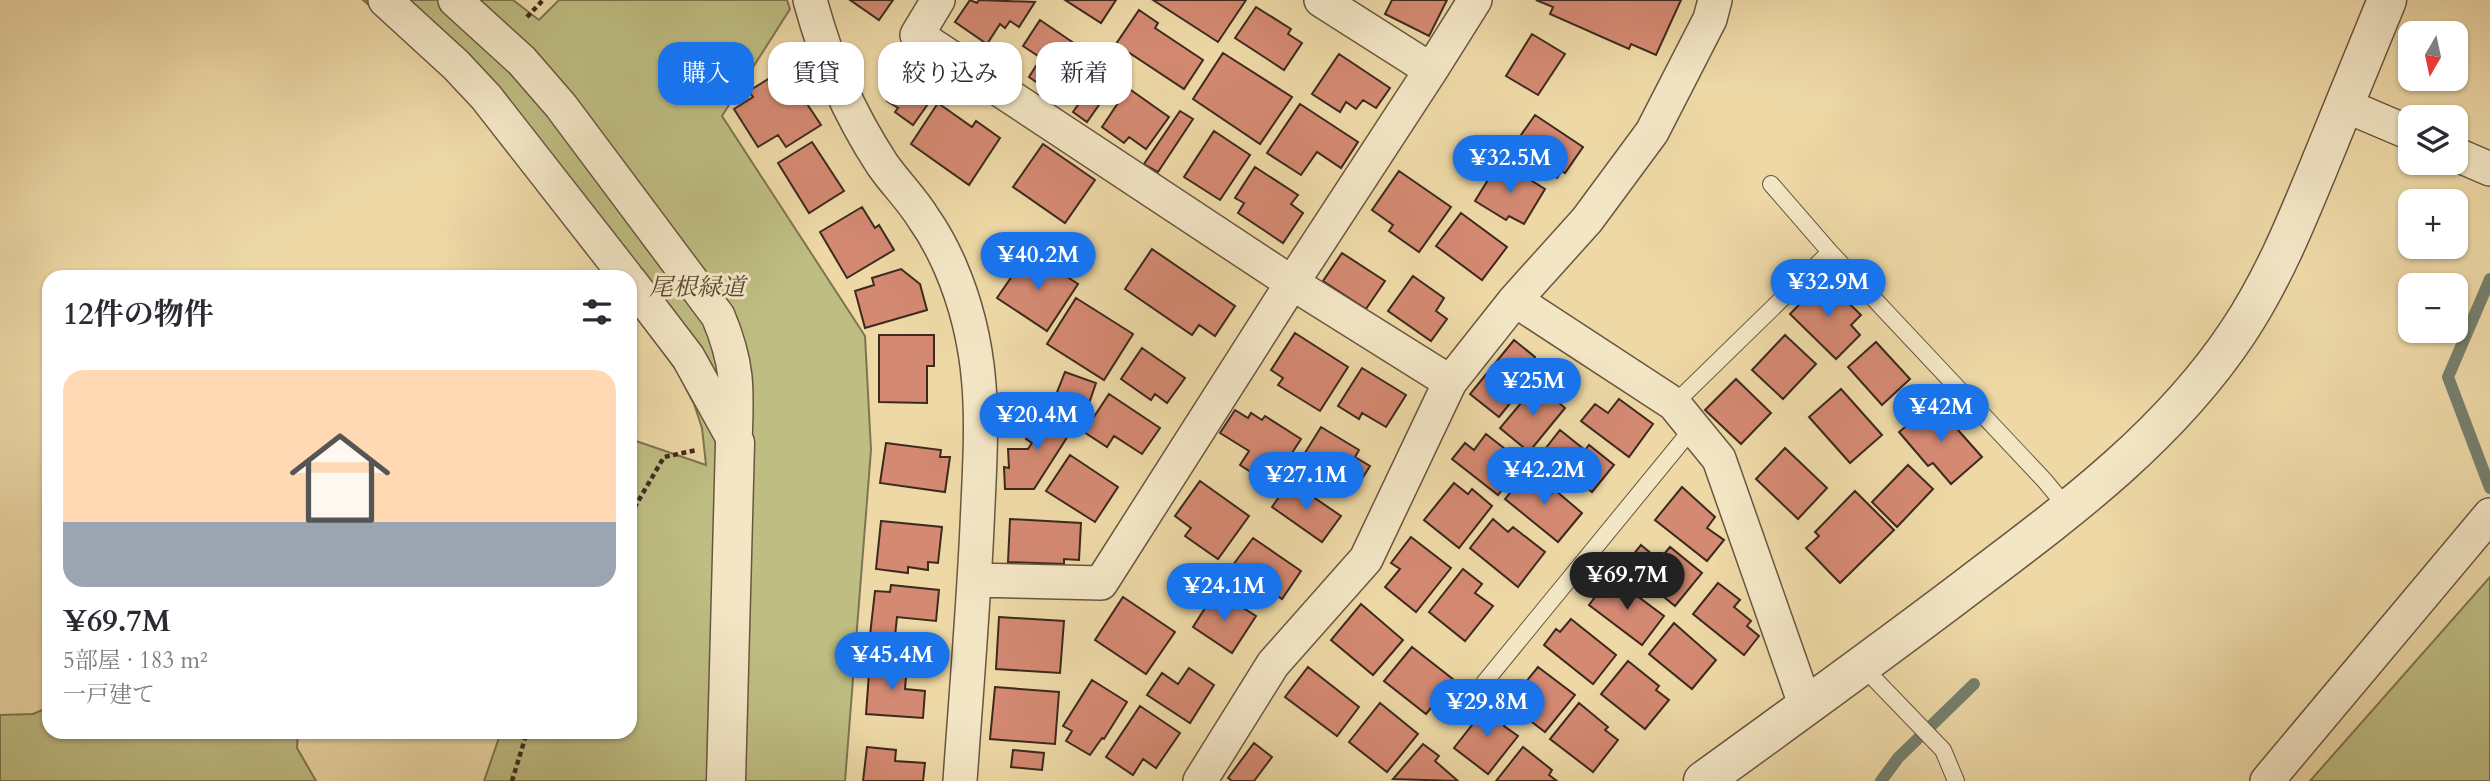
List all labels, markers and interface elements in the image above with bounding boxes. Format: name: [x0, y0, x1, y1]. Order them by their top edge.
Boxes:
north arrow: [2398, 21, 2468, 91]
map controls: [2398, 21, 2468, 343]
chip: 購入: [658, 42, 754, 105]
chip: 賃貸: [768, 42, 864, 105]
chip: 絞り込み: [878, 42, 1022, 105]
chip: 新着: [1036, 42, 1132, 105]
button: layers: [2398, 105, 2468, 175]
pin: ¥32.5M: [1453, 136, 1567, 195]
text: ¥32.5M: [1469, 142, 1551, 173]
button: +: [2398, 189, 2468, 259]
pin: ¥40.2M: [981, 232, 1095, 292]
text: ¥40.2M: [997, 239, 1079, 270]
pin: ¥32.9M: [1771, 260, 1885, 319]
text: ¥32.9M: [1787, 266, 1869, 297]
park label: 尾根緑道: [649, 271, 749, 304]
button: −: [2398, 273, 2468, 343]
icon: filters: [578, 293, 616, 331]
text: 12件の物件: [63, 294, 214, 335]
pin: ¥25M: [1492, 358, 1574, 418]
text: ¥25M: [1501, 365, 1565, 396]
pin: ¥42M: [1900, 384, 1982, 444]
text: ¥42M: [1909, 391, 1973, 422]
pin: ¥20.4M: [980, 392, 1094, 452]
text: ¥20.4M: [996, 399, 1078, 430]
icon: home: [277, 415, 403, 541]
pin: ¥42.2M: [1487, 448, 1601, 507]
pin: ¥27.1M: [1249, 452, 1363, 512]
text: ¥42.2M: [1503, 454, 1585, 485]
text: ¥27.1M: [1265, 459, 1347, 490]
pin: ¥69.7M: [1570, 552, 1684, 612]
text: ¥69.7M: [1586, 559, 1668, 590]
pin: ¥24.1M: [1167, 564, 1281, 623]
text: ¥24.1M: [1183, 570, 1265, 601]
text: ¥69.7M: [63, 601, 171, 642]
pin: ¥45.4M: [835, 632, 949, 692]
text: ¥45.4M: [851, 639, 933, 670]
text: 5部屋 · 183 m²: [63, 645, 208, 676]
text: 一戸建て: [63, 679, 155, 710]
pin: ¥29.8M: [1430, 680, 1544, 739]
text: ¥29.8M: [1446, 686, 1528, 717]

